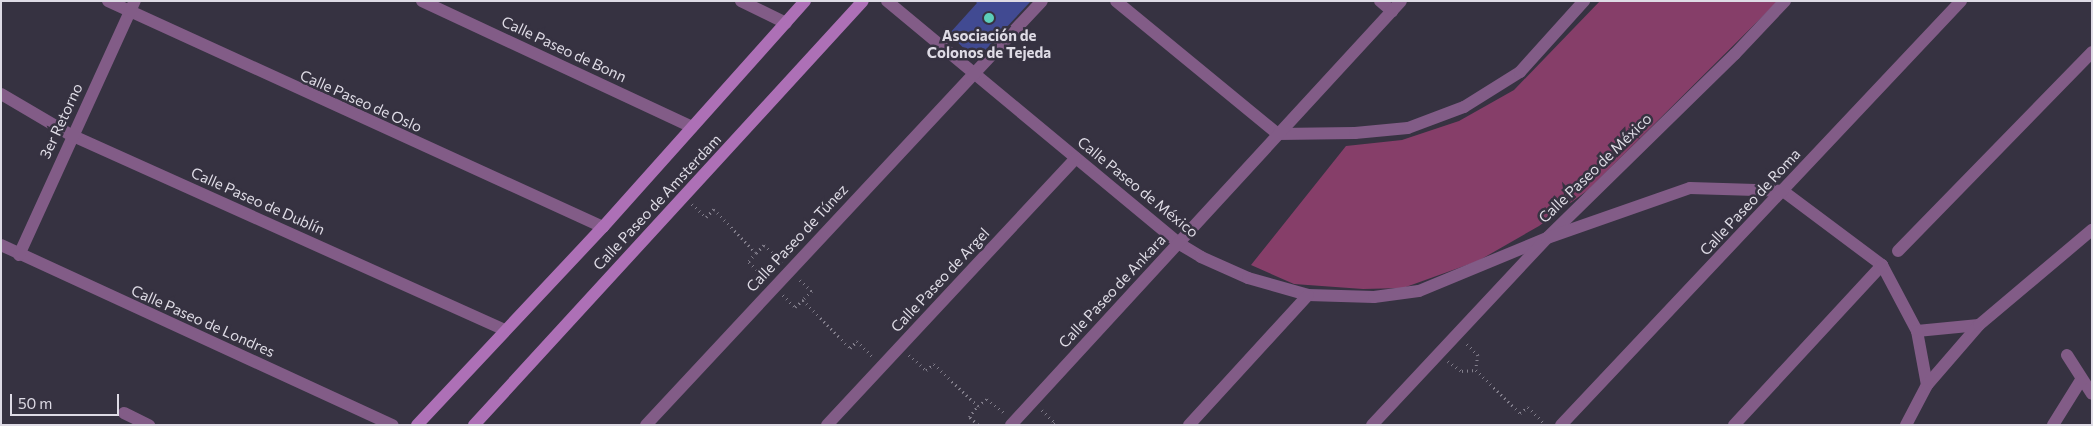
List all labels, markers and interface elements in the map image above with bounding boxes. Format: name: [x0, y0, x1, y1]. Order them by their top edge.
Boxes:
street label: Calle Paseo de Bonn: [499, 12, 629, 86]
marker: Asociación de Colonos de Tejeda: [983, 12, 995, 24]
place label: Asociación de Colonos de Tejeda: [927, 26, 1051, 61]
street label: Calle Paseo de Oslo: [297, 66, 425, 136]
street label: 3er Retorno: [36, 80, 86, 162]
street label: Calle Paseo de México: [1535, 109, 1655, 227]
street label: Calle Paseo de Amsterdam: [589, 130, 725, 274]
street label: Calle Paseo de México: [1074, 133, 1202, 241]
street label: Calle Paseo de Roma: [1696, 145, 1804, 259]
street label: Calle Paseo de Dublín: [188, 163, 328, 239]
street label: Calle Paseo de Túnez: [743, 180, 851, 296]
street label: Calle Paseo de Argel: [887, 224, 993, 336]
street label: Calle Paseo de Ankara: [1055, 231, 1169, 351]
street label: Calle Paseo de Londres: [129, 281, 277, 361]
scale bar: [12, 384, 121, 416]
text: 50 m: [18, 394, 52, 412]

